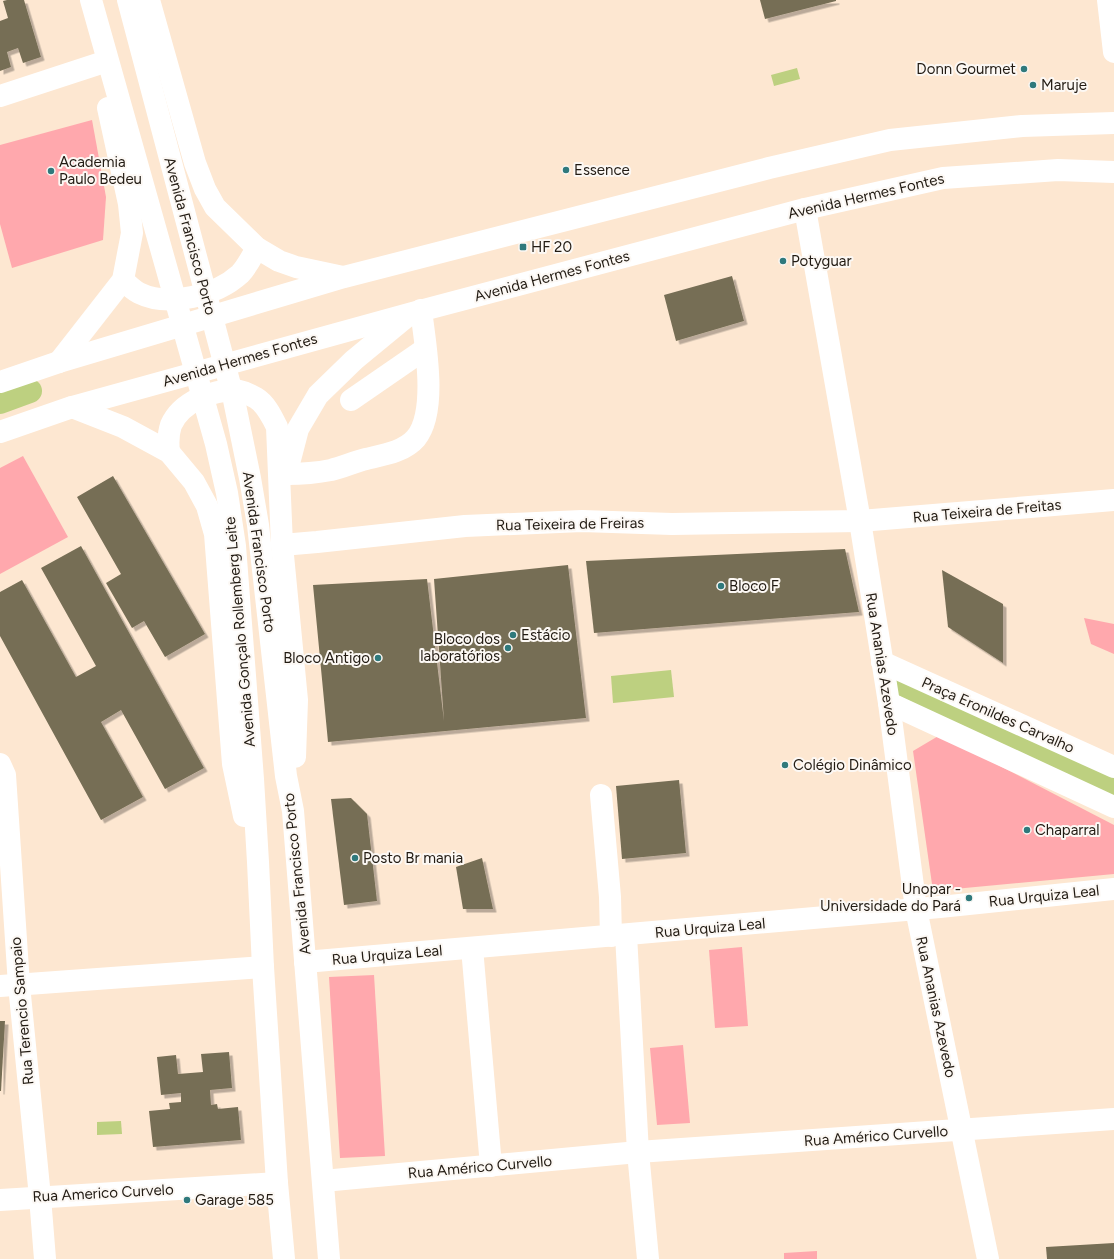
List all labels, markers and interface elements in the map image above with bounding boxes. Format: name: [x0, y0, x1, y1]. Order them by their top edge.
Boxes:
place label: Donn Gourmet: [916, 60, 1016, 78]
marker: Donn Gourmet: [1019, 64, 1029, 74]
place label: Maruje: [1041, 76, 1087, 94]
marker: Maruje: [1028, 80, 1038, 90]
place label: Academia Paulo Bedeu: [59, 153, 142, 188]
street label: Avenida Francisco Porto: [160, 155, 220, 317]
place label: Essence: [574, 161, 630, 179]
marker: Essence: [561, 165, 571, 175]
marker: Academia Paulo Bedeu: [46, 166, 56, 176]
street label: Avenida Hermes Fontes: [786, 169, 946, 223]
place label: HF 20: [531, 238, 572, 256]
marker: HF 20: [518, 242, 528, 252]
street label: Avenida Hermes Fontes: [472, 247, 632, 305]
place label: Potyguar: [791, 252, 852, 270]
marker: Potyguar: [778, 256, 788, 266]
street label: Avenida Hermes Fontes: [161, 329, 319, 391]
street label: Avenida Francisco Porto: [239, 470, 279, 634]
street label: Rua Teixeira de Freitas: [912, 496, 1062, 526]
street label: Rua Teixeira de Freiras: [496, 514, 644, 534]
street label: Avenida Gonçalo Rollemberg Leite: [221, 516, 259, 748]
place label: Bloco F: [729, 577, 779, 595]
marker: Bloco F: [716, 581, 726, 591]
street label: Rua Ananias Azevedo: [862, 591, 902, 737]
place label: Estácio: [521, 626, 571, 644]
place label: Bloco dos laboratórios: [420, 630, 500, 665]
marker: Estácio: [508, 630, 518, 640]
marker: Bloco dos laboratórios: [503, 643, 513, 653]
place label: Bloco Antigo: [283, 649, 370, 667]
marker: Bloco Antigo: [373, 653, 383, 663]
street label: Praça Eronildes Carvalho: [919, 673, 1078, 757]
place label: Colégio Dinâmico: [793, 756, 912, 774]
marker: Colégio Dinâmico: [780, 760, 790, 770]
street label: Avenida Francisco Porto: [280, 792, 314, 956]
place label: Chaparral: [1035, 821, 1099, 839]
marker: Chaparral: [1022, 825, 1032, 835]
place label: Posto Br mania: [363, 849, 463, 867]
marker: Posto Br mania: [350, 853, 360, 863]
place label: Unopar - Universidade do Pará: [820, 880, 961, 915]
street label: Rua Urquiza Leal: [988, 881, 1100, 911]
marker: Unopar - Universidade do Pará: [964, 893, 974, 903]
street label: Rua Urquiza Leal: [654, 914, 766, 942]
street label: Rua Ananias Azevedo: [912, 935, 960, 1080]
street label: Rua Terencio Sampaio: [7, 936, 37, 1086]
street label: Rua Urquiza Leal: [331, 941, 443, 969]
street label: Rua Américo Curvello: [803, 1122, 949, 1150]
street label: Rua Américo Curvello: [407, 1152, 553, 1182]
street label: Rua Americo Curvelo: [32, 1180, 174, 1206]
place label: Garage 585: [195, 1191, 274, 1209]
marker: Garage 585: [182, 1195, 192, 1205]

